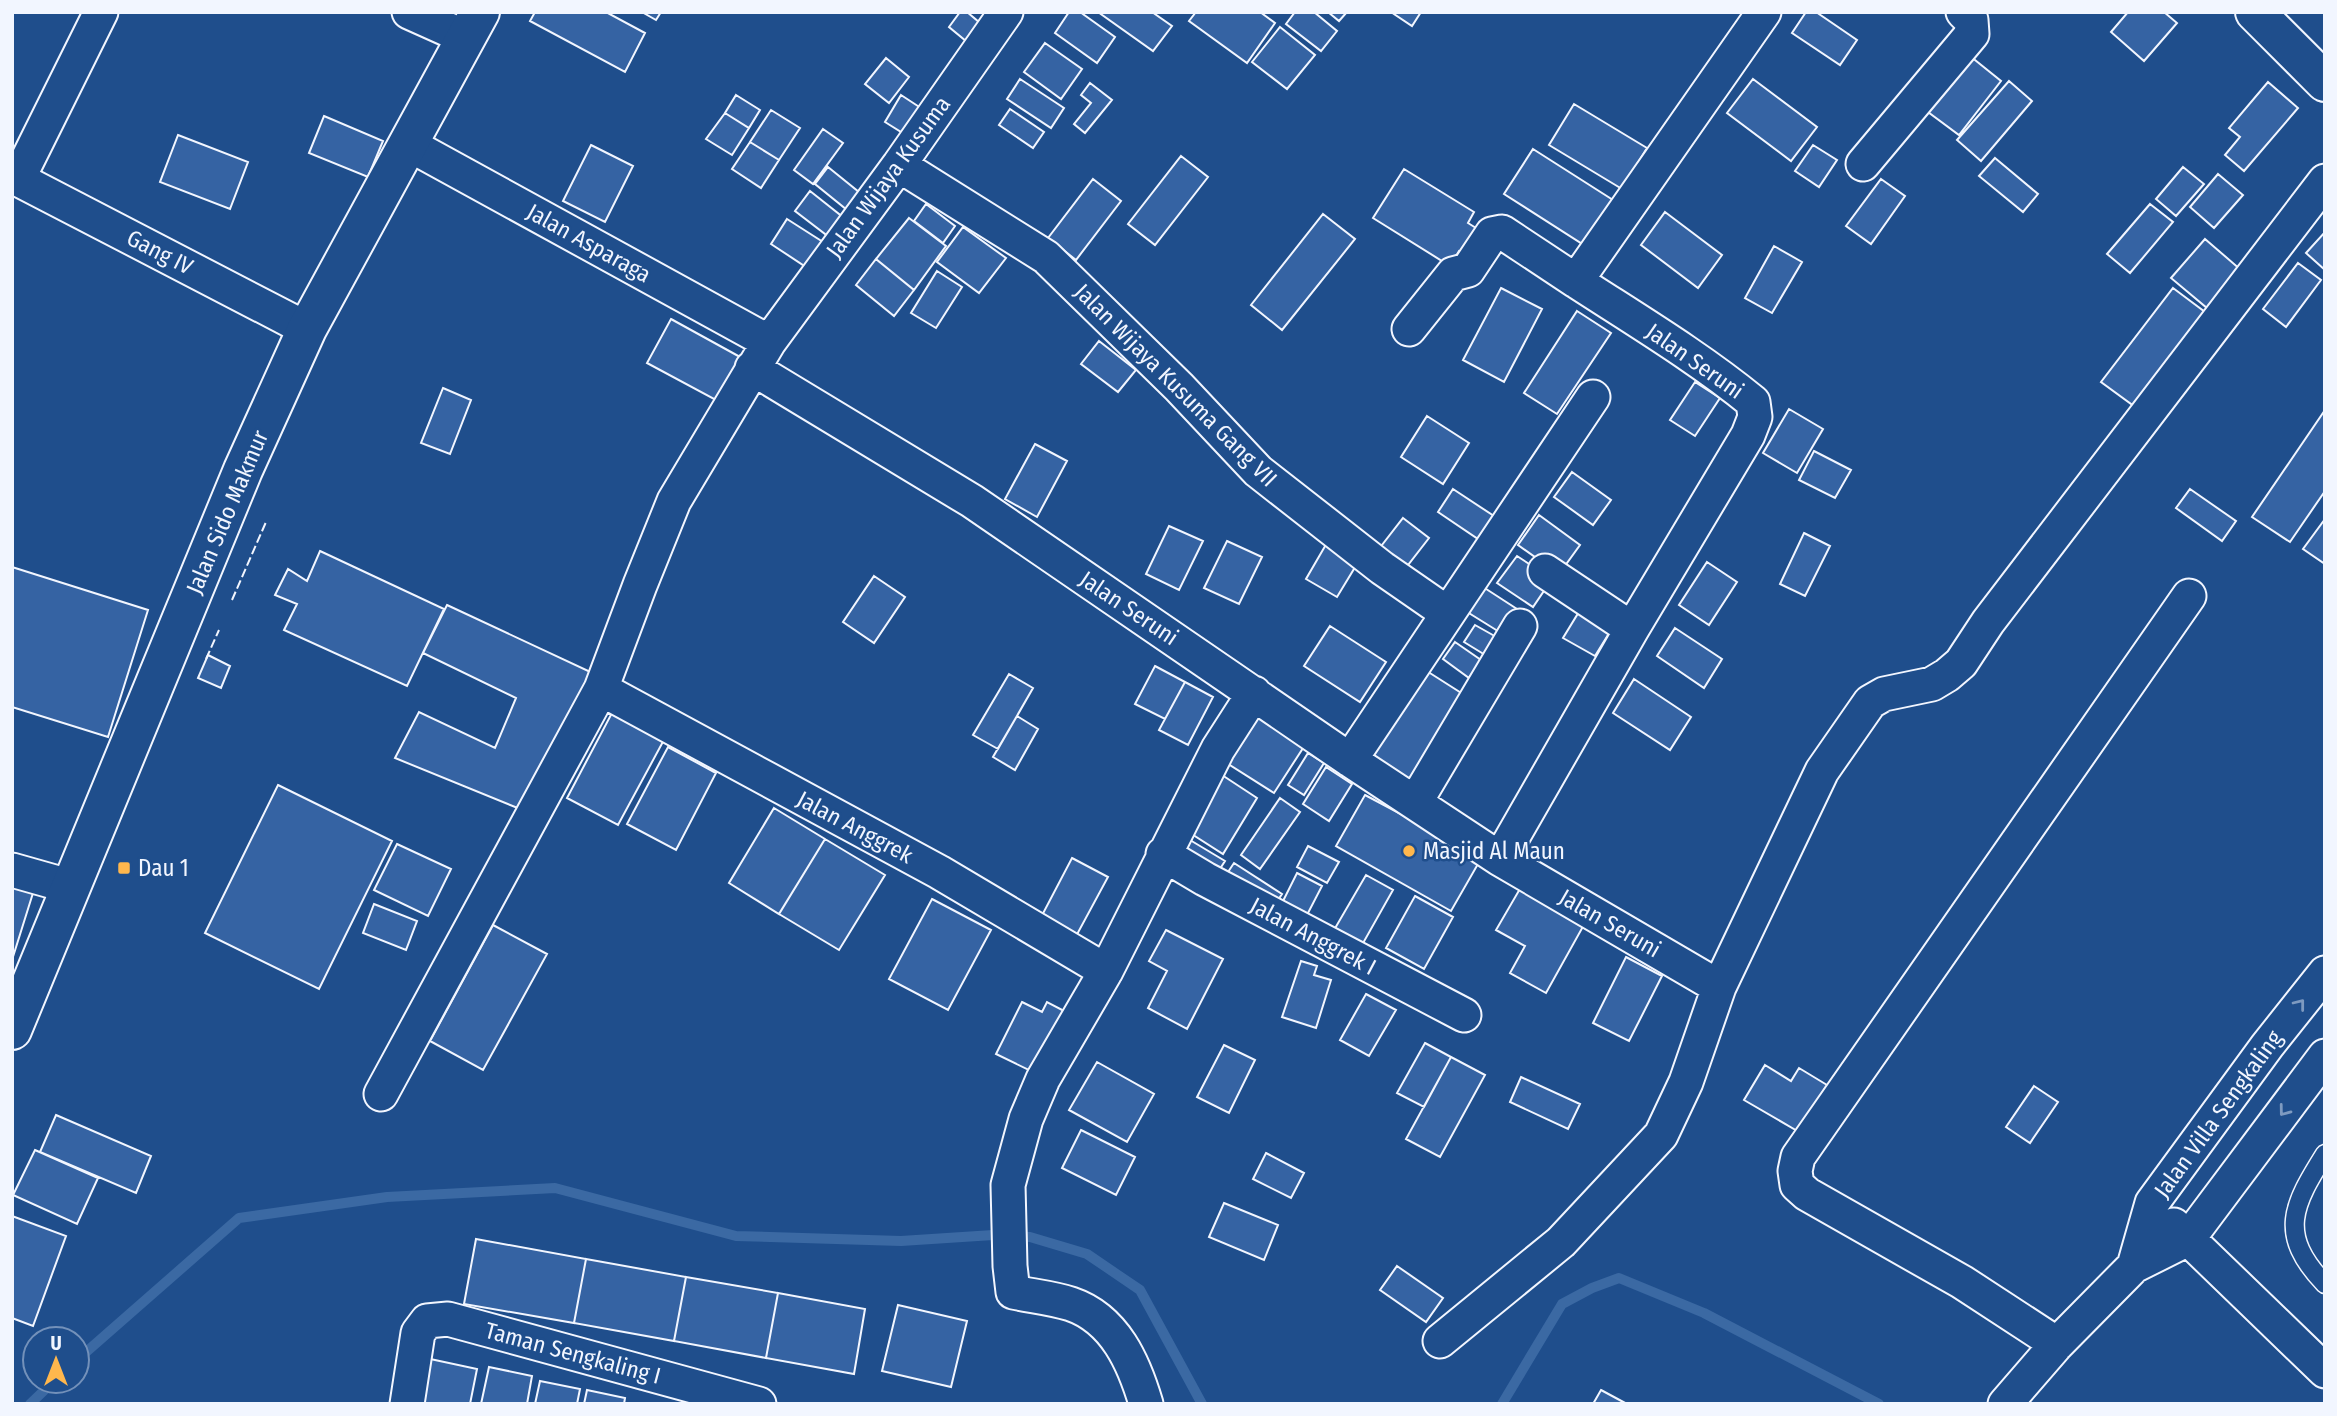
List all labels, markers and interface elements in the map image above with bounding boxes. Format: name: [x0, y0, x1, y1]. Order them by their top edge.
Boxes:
street label: Jalan Wijaya Kusuma: [820, 91, 956, 263]
street label: Jalan Asparaga: [522, 197, 656, 289]
street label: Gang IV: [122, 224, 198, 281]
street label: Jalan Wijaya Kusuma Gang VII: [1069, 278, 1283, 492]
street label: Jalan Seruni: [1641, 317, 1749, 405]
street label: Jalan Sido Makmur: [180, 426, 274, 598]
street label: Jalan Seruni: [1074, 565, 1184, 651]
street label: Jalan Anggrek: [792, 785, 918, 869]
place label: Masjid Al Maun: [1423, 837, 1565, 865]
marker: Masjid Al Maun: [1401, 843, 1417, 859]
place label: Dau 1: [138, 854, 189, 882]
marker: Dau 1: [116, 860, 132, 876]
street label: Jalan Seruni: [1554, 883, 1666, 963]
street label: Jalan Anggrek I: [1245, 891, 1381, 981]
one-way arrow: [2292, 1000, 2305, 1012]
street label: Jalan Villa Sengkaling: [2148, 1025, 2288, 1203]
one-way arrow: [2280, 1103, 2292, 1116]
street label: Taman Sengkaling I: [482, 1316, 664, 1390]
north arrow: [21, 1325, 91, 1395]
text: U: [50, 1332, 62, 1355]

